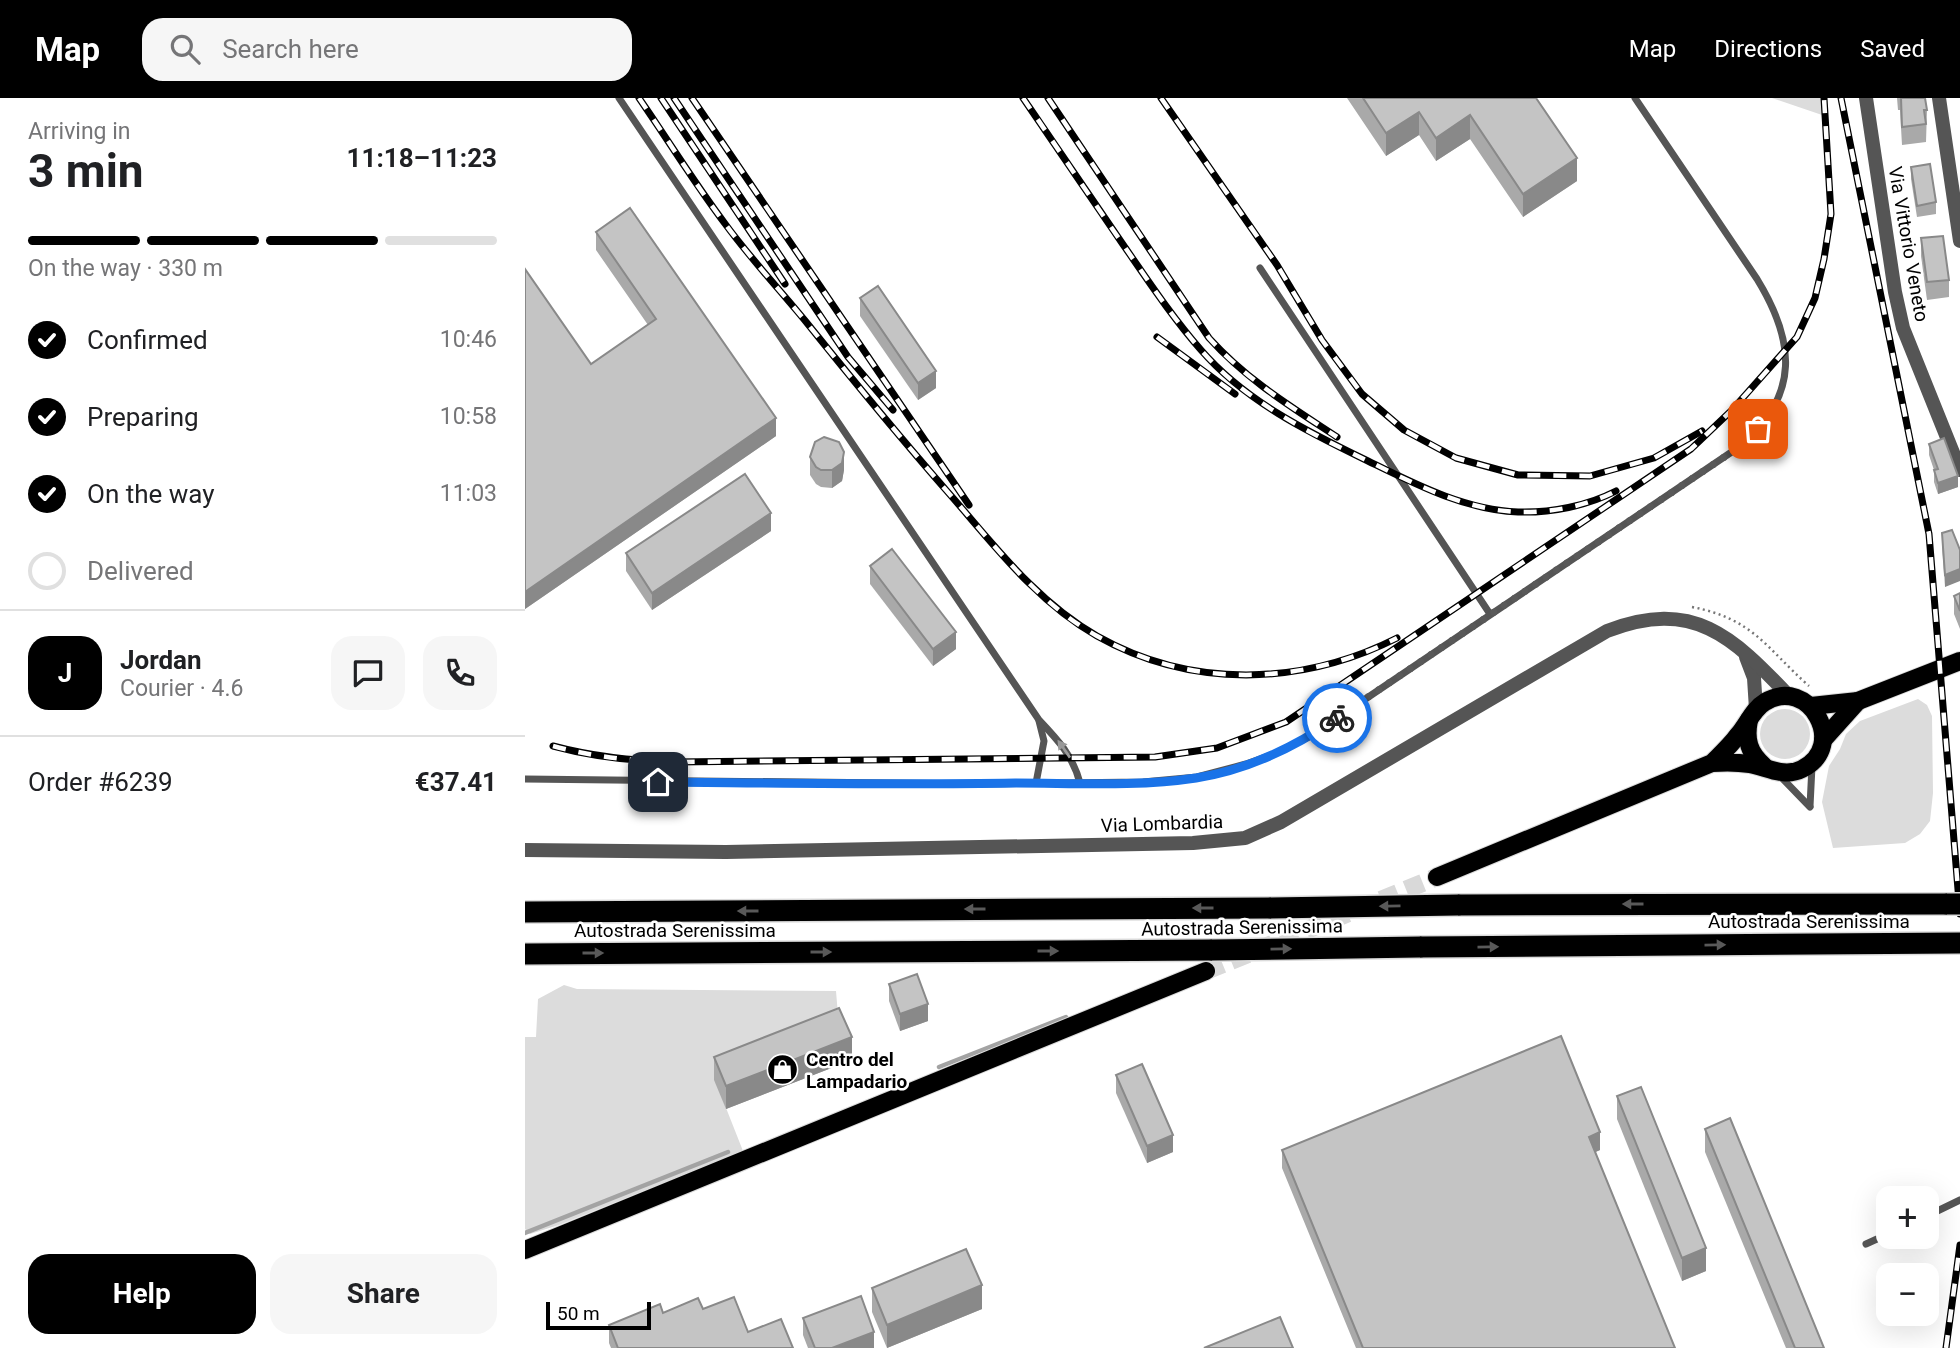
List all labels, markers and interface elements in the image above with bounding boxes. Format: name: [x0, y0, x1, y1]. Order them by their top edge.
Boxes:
search box: [142, 18, 632, 81]
text: Map: [35, 30, 100, 69]
icon: search: [166, 30, 204, 68]
text: Search here: [222, 34, 359, 64]
text: Map: [1629, 35, 1676, 63]
text: Directions: [1714, 35, 1822, 63]
text: Saved: [1860, 35, 1925, 63]
text: Arriving in: [28, 118, 131, 145]
text: 11:18–11:23: [347, 143, 497, 173]
text: 3 min: [28, 144, 144, 198]
street label: Via Vittorio Veneto: [1884, 165, 1933, 324]
text: On the way · 330 m: [28, 255, 223, 282]
icon: check: [28, 321, 66, 359]
text: Confirmed: [87, 325, 208, 355]
text: 10:46: [440, 326, 497, 353]
icon: check: [28, 398, 66, 436]
pin: [1728, 399, 1788, 459]
text: Preparing: [87, 402, 199, 432]
text: 10:58: [440, 403, 497, 430]
icon: bag: [1739, 410, 1777, 448]
icon: check: [28, 475, 66, 513]
text: On the way: [87, 479, 215, 509]
text: 11:03: [440, 480, 497, 507]
text: Delivered: [87, 556, 194, 586]
button: chat: [331, 636, 405, 710]
button: phone: [423, 636, 497, 710]
text: Jordan: [120, 645, 202, 675]
text: J: [58, 658, 72, 688]
text: Courier · 4.6: [120, 675, 243, 702]
courier: [1302, 683, 1372, 753]
icon: bike: [1318, 699, 1356, 737]
one-way arrow: [1057, 740, 1071, 758]
pin: [628, 752, 688, 812]
icon: home: [639, 763, 677, 801]
text: Order #6239: [28, 767, 173, 797]
text: €37.41: [415, 767, 497, 797]
street label: Via Lombardia: [1100, 810, 1224, 837]
one-way arrow: [1622, 898, 1644, 910]
one-way arrow: [1379, 900, 1401, 912]
one-way arrow: [1192, 902, 1214, 914]
one-way arrow: [964, 904, 986, 915]
one-way arrow: [737, 905, 759, 917]
street label: Autostrada Serenissima: [1708, 910, 1910, 933]
street label: Autostrada Serenissima: [1141, 914, 1343, 941]
street label: Autostrada Serenissima: [574, 919, 776, 942]
one-way arrow: [1705, 939, 1727, 951]
one-way arrow: [1477, 941, 1499, 953]
one-way arrow: [1270, 944, 1292, 955]
one-way arrow: [1037, 945, 1059, 957]
one-way arrow: [810, 946, 832, 958]
one-way arrow: [582, 947, 604, 959]
place label: Centro del Lampadario: [806, 1048, 908, 1093]
shop icon: Centro del Lampadario: [766, 1053, 800, 1087]
map controls: [1876, 1186, 1939, 1326]
button: +: [1876, 1186, 1939, 1249]
button: Help: [28, 1254, 256, 1334]
button: Share: [270, 1254, 497, 1334]
button: −: [1876, 1263, 1939, 1326]
scale bar: [546, 1299, 651, 1331]
text: 50 m: [557, 1302, 600, 1325]

